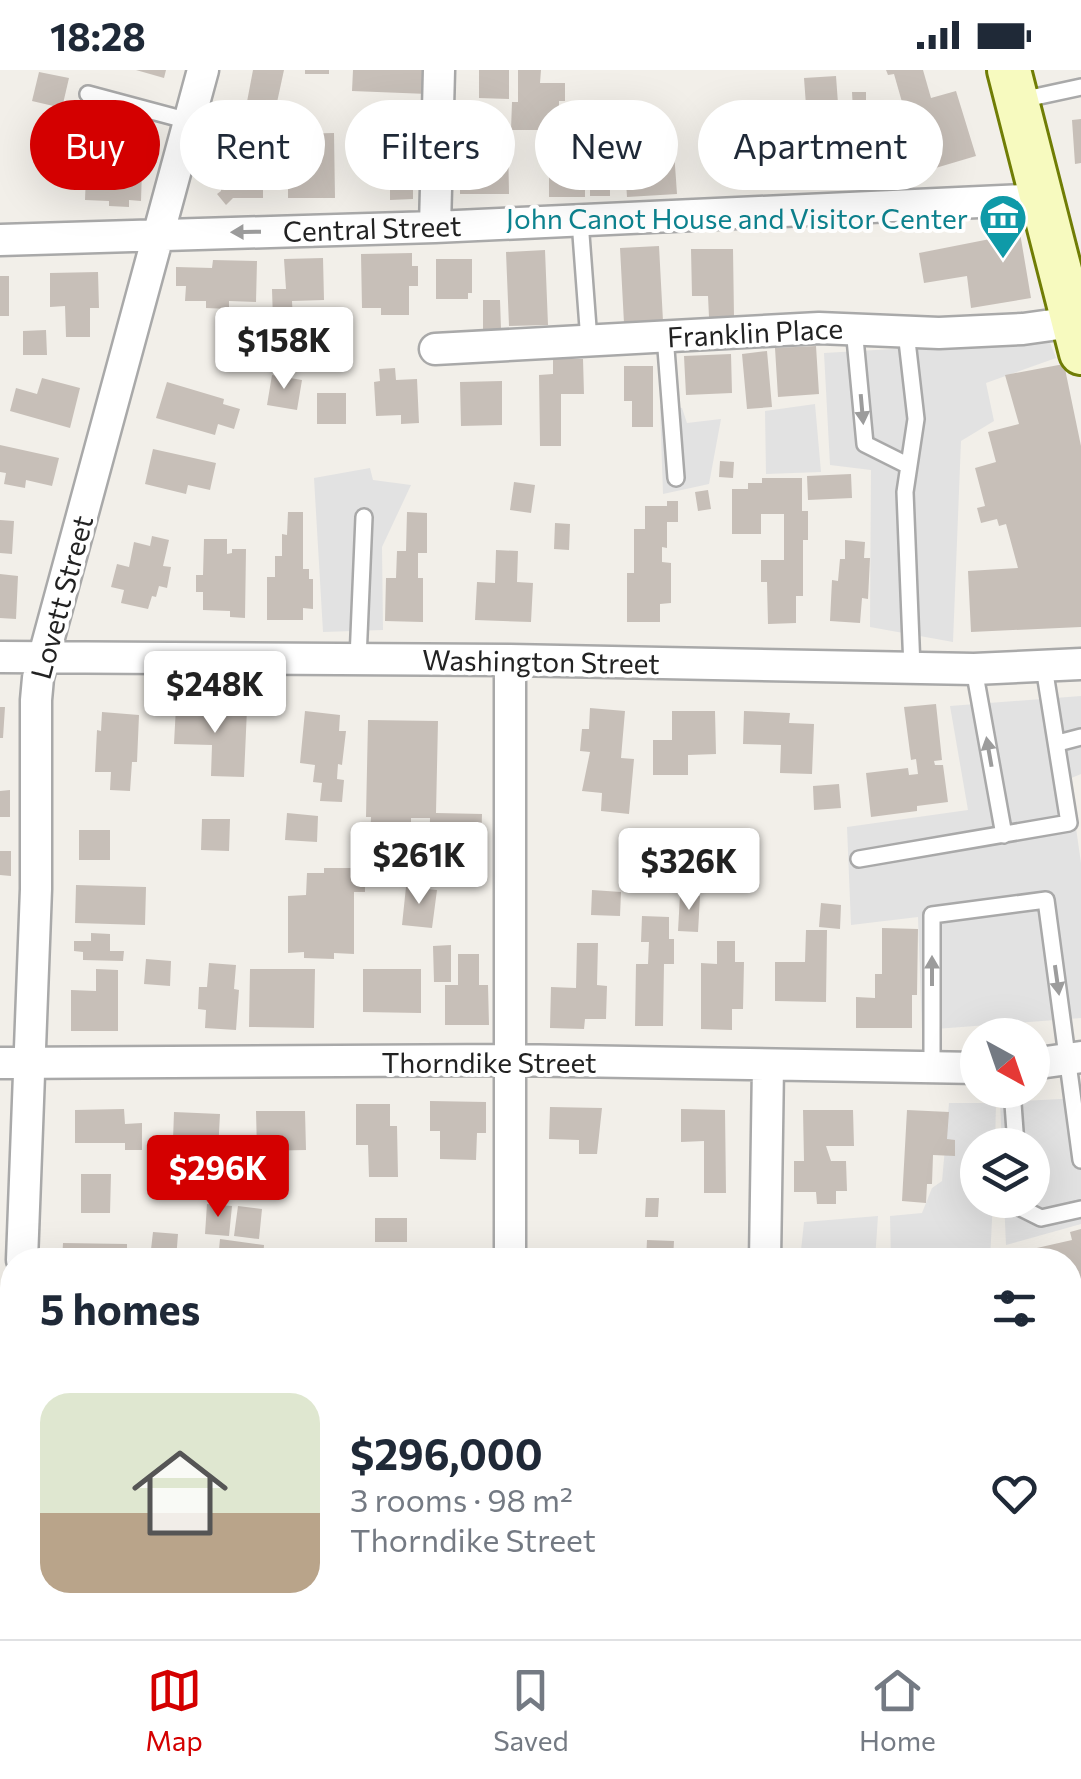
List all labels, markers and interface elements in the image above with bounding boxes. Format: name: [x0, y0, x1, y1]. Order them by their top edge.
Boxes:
text: 18:28: [50, 12, 146, 59]
chip: Buy: [30, 100, 160, 190]
chip: Rent: [180, 100, 325, 190]
chip: Filters: [345, 100, 515, 190]
chip: New: [535, 100, 678, 190]
chip: Apartment: [698, 100, 943, 190]
museum icon: John Canot House and Visitor Center: [977, 192, 1029, 260]
place label: John Canot House and Visitor Center: [506, 201, 968, 235]
street label: Central Street: [282, 208, 462, 248]
one-way arrow: [230, 224, 262, 240]
pin: $158K: [214, 307, 354, 392]
street label: Franklin Place: [666, 310, 844, 354]
text: $158K: [237, 319, 331, 359]
one-way arrow: [854, 394, 870, 425]
street label: Lovett Street: [23, 511, 99, 683]
street label: Washington Street: [422, 642, 660, 680]
pin: $248K: [145, 651, 285, 736]
text: $248K: [166, 663, 264, 703]
one-way arrow: [981, 736, 996, 767]
pin: $261K: [349, 822, 489, 907]
pin: $326K: [619, 828, 759, 913]
text: $261K: [373, 834, 465, 874]
text: $326K: [641, 840, 737, 880]
one-way arrow: [924, 955, 940, 987]
one-way arrow: [1049, 964, 1065, 996]
north arrow: [960, 1018, 1050, 1108]
map controls: [960, 1018, 1050, 1218]
street label: Thorndike Street: [381, 1045, 597, 1079]
button: layers: [960, 1128, 1050, 1218]
pin: $296K: [148, 1135, 288, 1220]
text: $296K: [169, 1147, 267, 1187]
icon: filters: [987, 1281, 1042, 1336]
text: 5 homes: [40, 1282, 200, 1334]
text: $296,000: [350, 1427, 543, 1479]
icon: home: [120, 1433, 240, 1553]
icon: heart: [987, 1466, 1042, 1521]
text: 3 rooms · 98 m²: [350, 1479, 573, 1519]
text: Thorndike Street: [350, 1519, 596, 1559]
tab: Map: [145, 1663, 203, 1757]
tab: Saved: [493, 1663, 569, 1757]
tab: Home: [859, 1663, 936, 1757]

